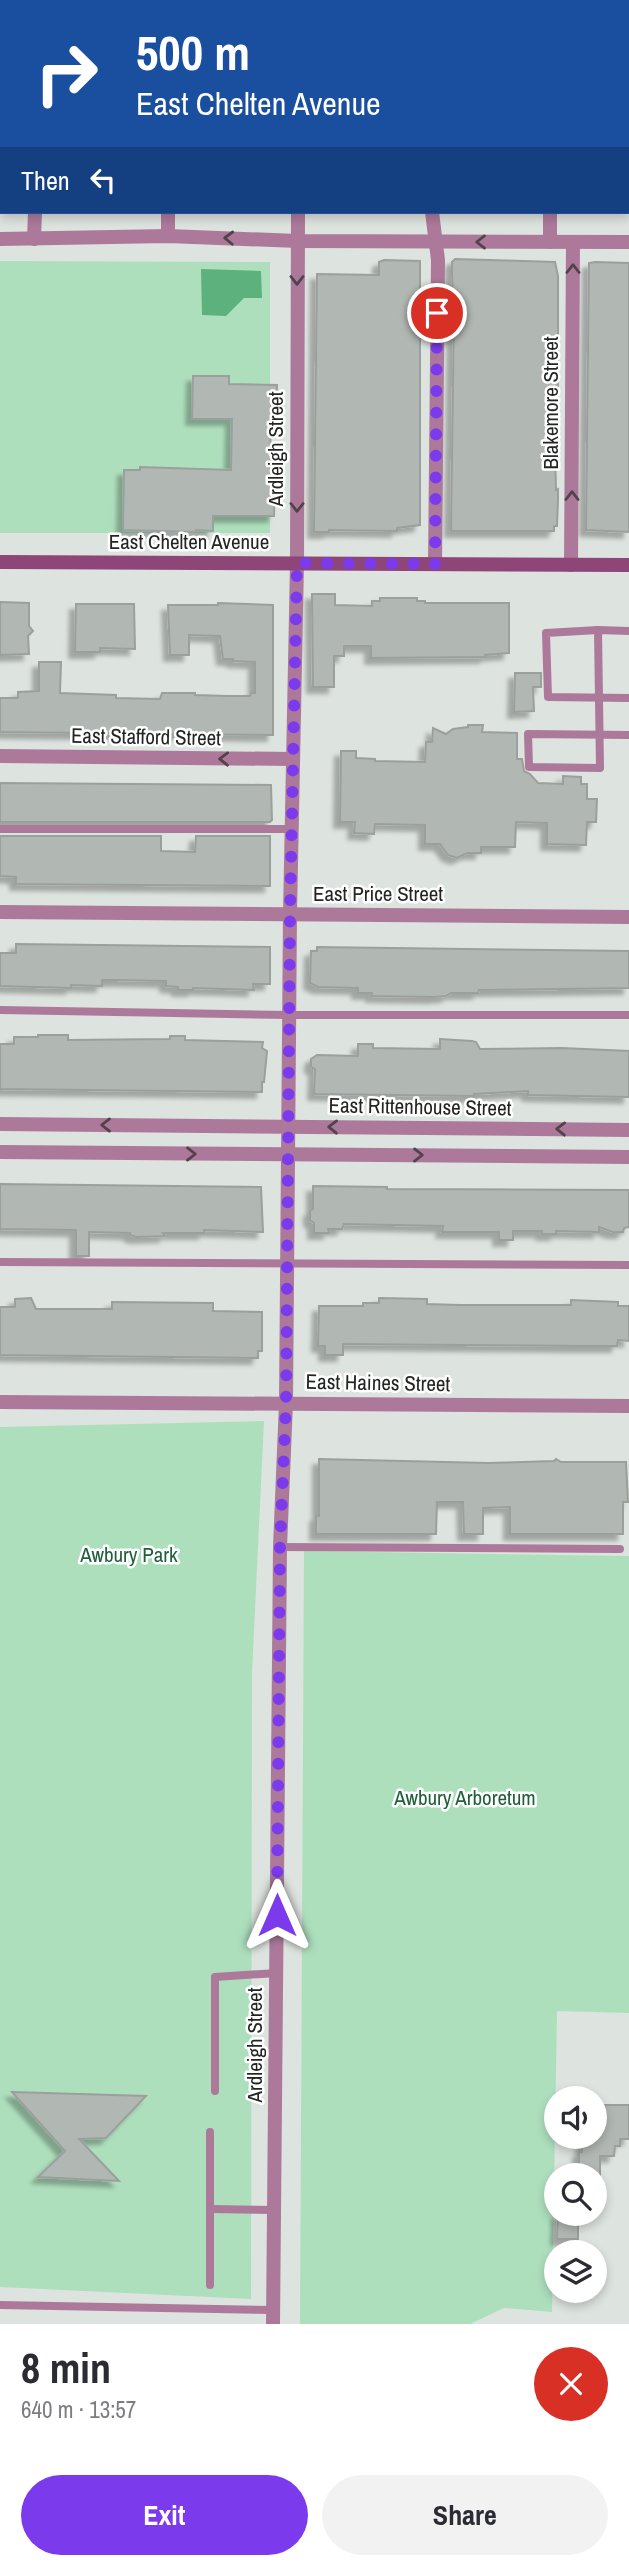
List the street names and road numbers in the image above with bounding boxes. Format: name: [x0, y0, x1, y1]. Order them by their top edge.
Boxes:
street label: Blakemore Street: [536, 336, 565, 470]
street label: Ardleigh Street: [261, 391, 290, 507]
street label: East Chelten Avenue: [109, 527, 269, 556]
street label: East Stafford Street: [71, 721, 221, 752]
street label: East Price Street: [313, 879, 443, 908]
street label: East Rittenhouse Street: [328, 1090, 512, 1123]
street label: East Haines Street: [305, 1367, 451, 1398]
street label: Ardleigh Street: [240, 1987, 269, 2103]

